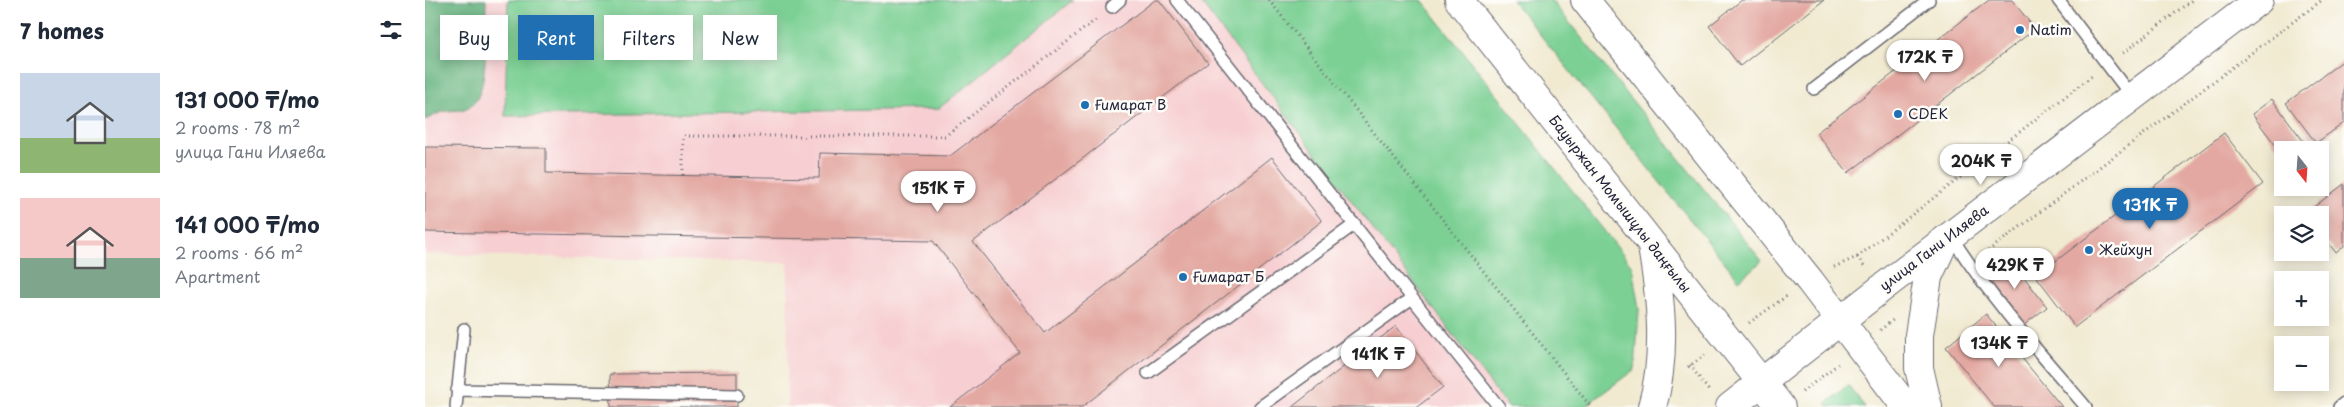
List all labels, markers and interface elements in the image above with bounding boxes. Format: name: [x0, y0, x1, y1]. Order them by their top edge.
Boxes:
text: 7 homes: [20, 14, 104, 46]
chip: Buy: [440, 15, 508, 60]
chip: Rent: [518, 15, 594, 60]
chip: Filters: [604, 15, 693, 60]
chip: New: [703, 15, 777, 60]
icon: filters: [377, 16, 405, 44]
place label: Natim: [2030, 19, 2072, 40]
marker: Natim: [2014, 24, 2026, 36]
pin: 172K ₸: [1884, 39, 1966, 82]
text: 172K ₸: [1897, 44, 1953, 68]
text: 131 000 ₸/mo: [175, 83, 319, 115]
icon: home: [60, 93, 120, 153]
place label: Ғимарат В: [1095, 94, 1166, 115]
marker: Ғимарат В: [1079, 99, 1091, 111]
place label: CDEK: [1908, 103, 1948, 124]
marker: CDEK: [1892, 108, 1904, 120]
street label: Бауыржан Момышұлы даңғылы: [1544, 110, 1697, 297]
text: 2 rooms · 78 m²: [175, 115, 301, 139]
text: улица Гани Иляева: [175, 139, 326, 163]
north arrow: [2274, 141, 2329, 196]
map controls: [2274, 141, 2329, 391]
pin: 204K ₸: [1940, 144, 2022, 186]
text: 204K ₸: [1951, 148, 2011, 172]
pin: 151K ₸: [897, 170, 979, 213]
text: 151K ₸: [912, 175, 964, 199]
pin: 131K ₸: [2109, 188, 2191, 230]
text: 131K ₸: [2123, 192, 2177, 216]
street label: улица Гани Иляева: [1875, 199, 1993, 296]
button: layers: [2274, 206, 2329, 261]
text: 141 000 ₸/mo: [175, 208, 320, 240]
icon: home: [60, 218, 120, 278]
place label: Жейхун: [2099, 239, 2153, 260]
text: 2 rooms · 66 m²: [175, 240, 303, 264]
marker: Жейхун: [2083, 244, 2095, 256]
pin: 429K ₸: [1974, 248, 2056, 290]
text: 429K ₸: [1986, 252, 2044, 276]
text: Apartment: [175, 264, 260, 288]
place label: Ғимарат Б: [1193, 266, 1264, 287]
marker: Ғимарат Б: [1177, 271, 1189, 283]
button: +: [2274, 271, 2329, 326]
pin: 134K ₸: [1958, 326, 2040, 368]
text: 134K ₸: [1970, 330, 2028, 354]
pin: 141K ₸: [1337, 336, 1419, 379]
button: −: [2274, 336, 2329, 391]
text: 141K ₸: [1351, 341, 1405, 365]

